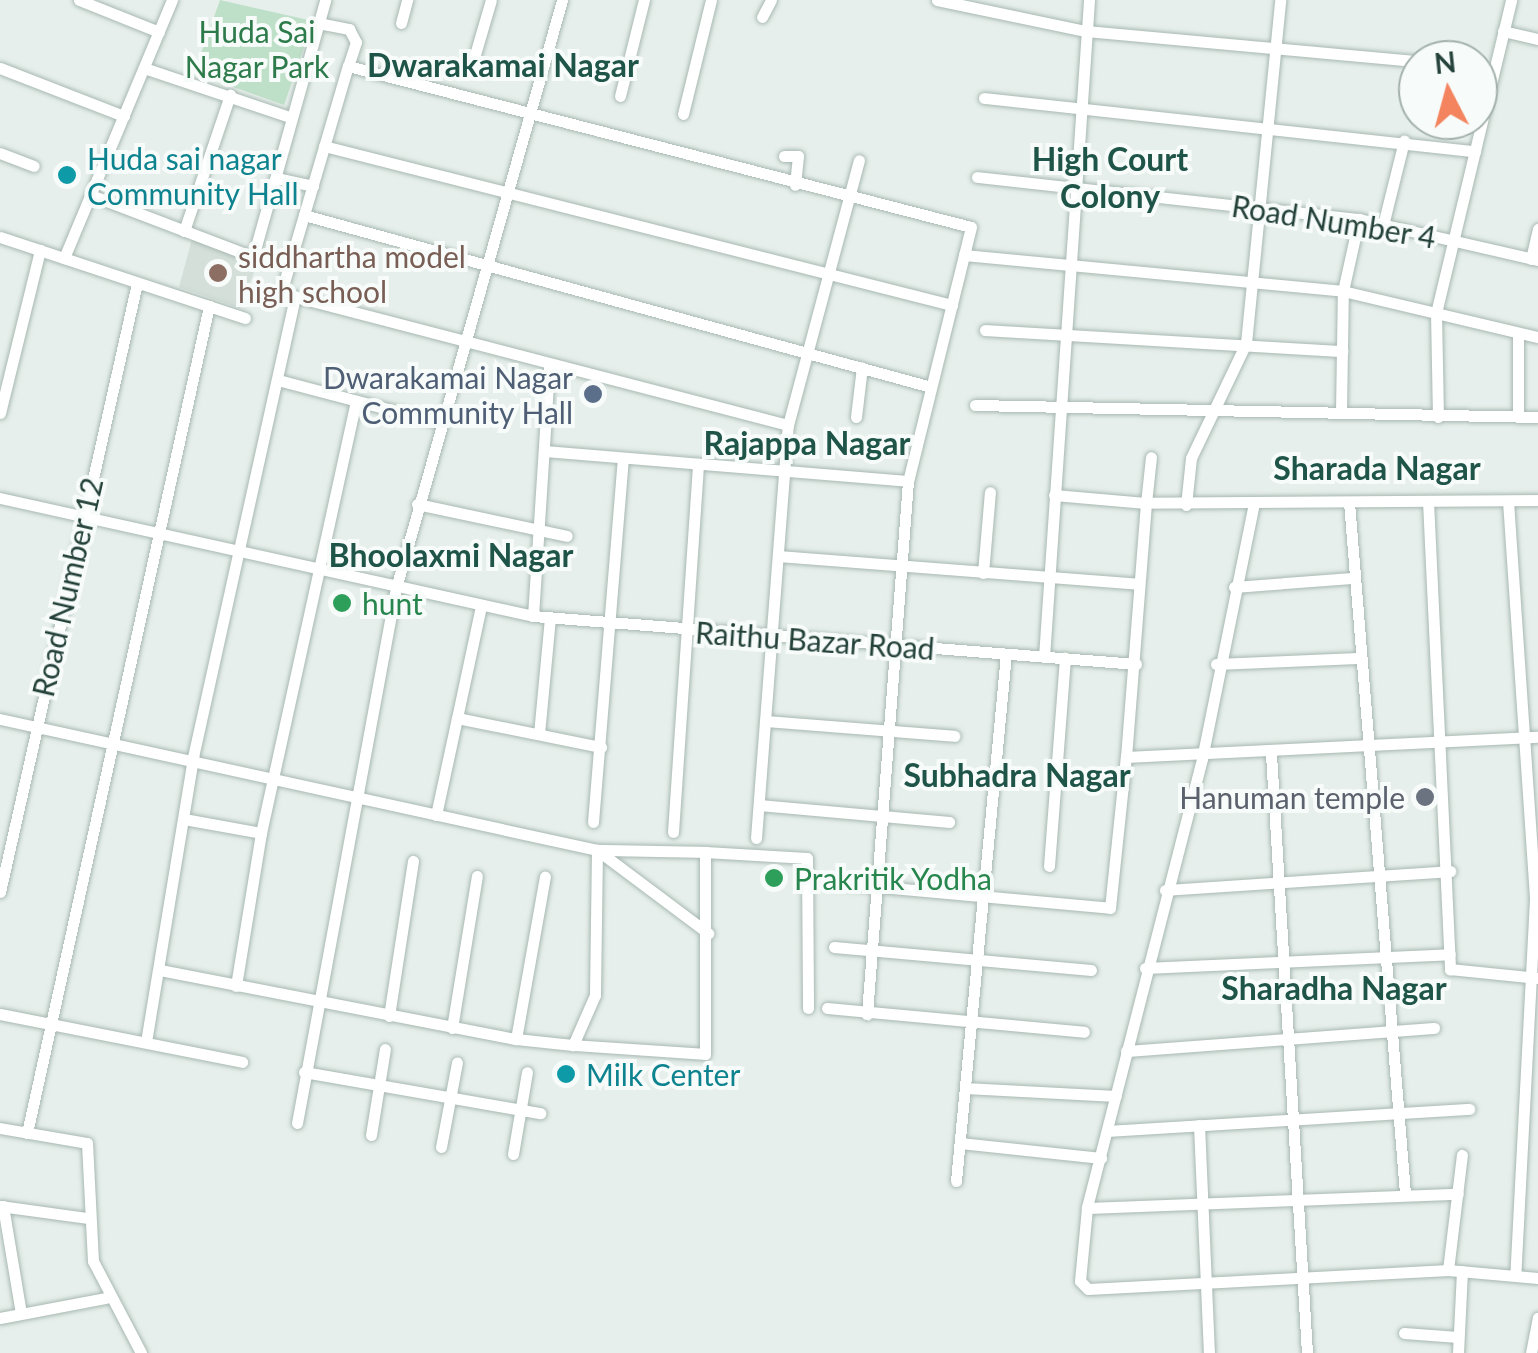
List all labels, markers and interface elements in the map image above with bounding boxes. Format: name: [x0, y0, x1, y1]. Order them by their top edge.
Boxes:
park label: Huda Sai Nagar Park: [184, 13, 330, 84]
north arrow: [1398, 40, 1498, 140]
text: N: [1433, 44, 1458, 80]
district label: Dwarakamai Nagar: [367, 46, 639, 84]
place label: Huda sai nagar Community Hall: [87, 140, 299, 210]
district label: High Court Colony: [1032, 141, 1188, 216]
marker: Huda sai nagar Community Hall: [56, 164, 78, 186]
street label: Road Number 4: [1229, 187, 1439, 255]
place label: siddhartha model high school: [238, 238, 466, 308]
marker: siddhartha model high school: [207, 262, 229, 284]
place label: Dwarakamai Nagar Community Hall: [323, 359, 573, 430]
marker: Dwarakamai Nagar Community Hall: [582, 383, 604, 405]
district label: Rajappa Nagar: [704, 424, 910, 462]
district label: Sharada Nagar: [1273, 449, 1481, 487]
street label: Road Number 12: [24, 474, 110, 700]
district label: Bhoolaxmi Nagar: [329, 536, 573, 574]
place label: hunt: [362, 585, 423, 621]
marker: hunt: [331, 592, 353, 614]
street label: Raithu Bazar Road: [694, 614, 936, 666]
district label: Subhadra Nagar: [903, 756, 1131, 794]
place label: Hanuman temple: [1179, 779, 1405, 815]
marker: Hanuman temple: [1414, 786, 1436, 808]
place label: Prakritik Yodha: [794, 860, 993, 896]
marker: Prakritik Yodha: [763, 867, 785, 889]
district label: Sharadha Nagar: [1221, 969, 1447, 1007]
place label: Milk Center: [586, 1056, 740, 1092]
marker: Milk Center: [555, 1063, 577, 1085]

